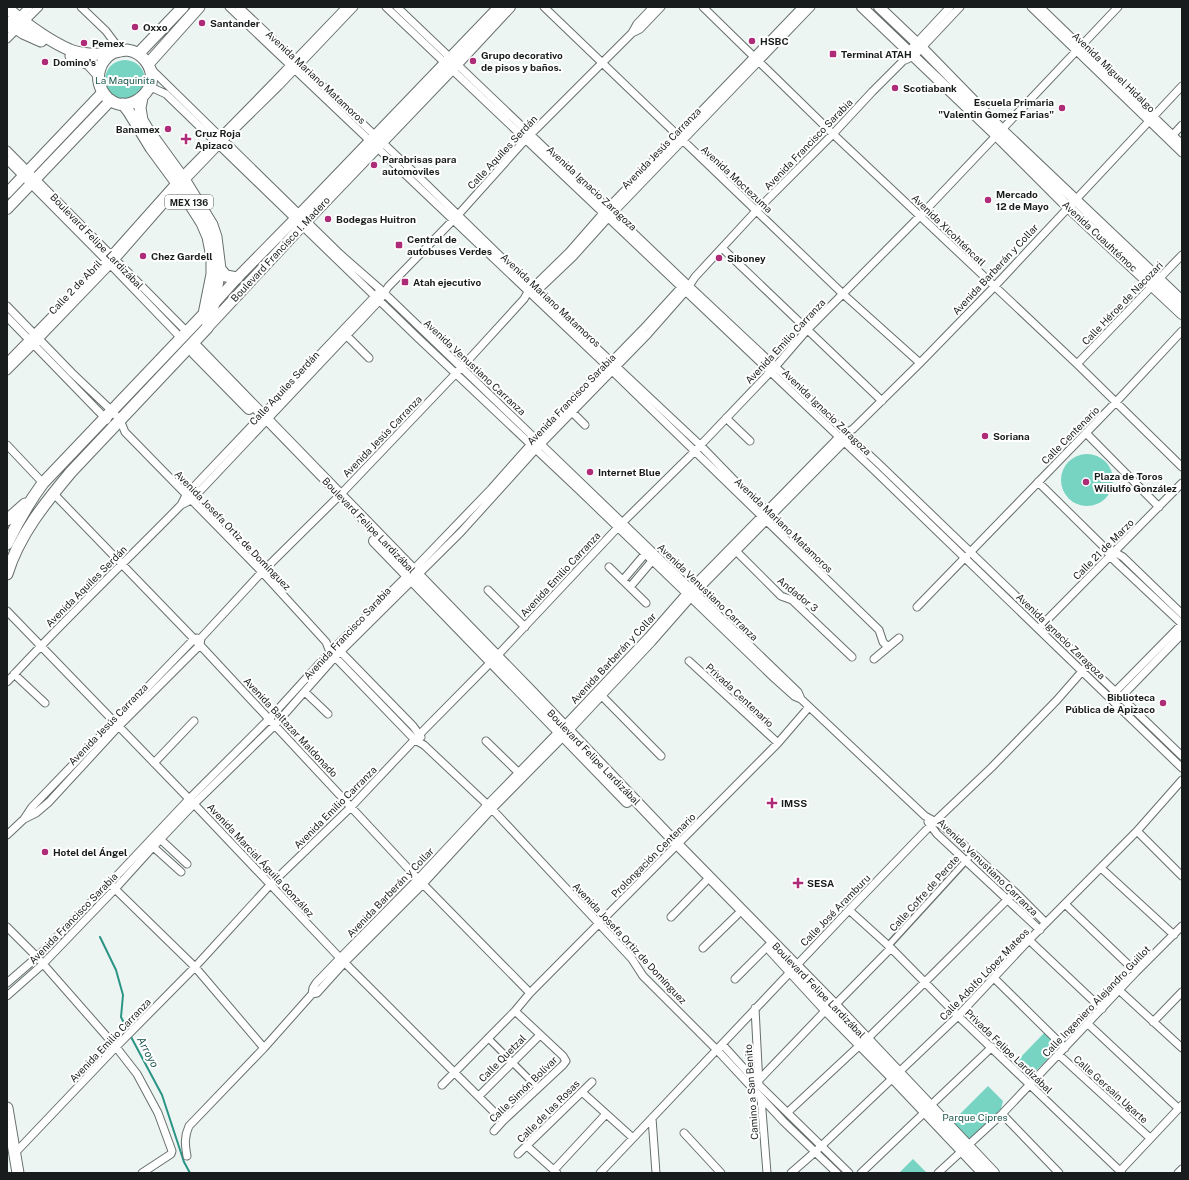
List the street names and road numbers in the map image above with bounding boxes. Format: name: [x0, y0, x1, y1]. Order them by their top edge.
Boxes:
street label: Avenida Mariano Matamoros: [264, 28, 368, 126]
street label: Avenida Miguel Hidalgo: [1070, 29, 1158, 115]
street label: Avenida Francisco Sarabia: [761, 96, 855, 192]
street label: Avenida Jesús Carranza: [619, 105, 703, 191]
street label: Calle Aquiles Serdán: [465, 112, 540, 191]
street label: Avenida Ignacio Zaragoza: [545, 143, 639, 233]
street label: Avenida Moctezuma: [699, 143, 775, 215]
street label: Boulevard Felipe Lardizábal: [48, 191, 146, 291]
street label: Avenida Xicohténcatl: [910, 192, 988, 268]
street label: Boulevard Francisco I. Madero: [228, 194, 332, 304]
road number: MEX 136: [165, 195, 213, 209]
street label: Avenida Cuauhtémoc: [1060, 198, 1140, 274]
street label: Avenida Barberán y Collar: [950, 221, 1040, 317]
street label: Avenida Mariano Matamoros: [499, 251, 603, 349]
street label: Calle 2 de Abril: [46, 257, 104, 317]
street label: Calle Héroe de Nacozari: [1079, 259, 1165, 347]
street label: Avenida Emilio Carranza: [743, 296, 827, 386]
street label: Avenida Venustiano Carranza: [422, 317, 528, 417]
street label: Calle Aquiles Serdán: [247, 348, 322, 427]
street label: Avenida Francisco Sarabia: [524, 351, 618, 447]
street label: Avenida Ignacio Zaragoza: [780, 366, 874, 458]
street label: Avenida Jesús Carranza: [340, 393, 424, 479]
street label: Calle Centenario: [1039, 403, 1102, 466]
street label: Avenida Josefa Ortiz de Domínguez: [173, 468, 294, 592]
street label: Boulevard Felipe Lardizábal: [320, 475, 418, 575]
street label: Avenida Mariano Matamoros: [732, 475, 836, 575]
street label: Calle 21 de Marzo: [1070, 516, 1136, 582]
street label: Avenida Emilio Carranza: [518, 529, 602, 619]
street label: Avenida Venustiano Carranza: [655, 541, 761, 643]
street label: Avenida Aquiles Serdán: [43, 543, 129, 629]
street label: Andador 3: [775, 574, 821, 614]
street label: Avenida Francisco Sarabia: [301, 584, 393, 682]
street label: Avenida Ignacio Zaragoza: [1014, 590, 1108, 682]
street label: Avenida Barberán y Collar: [568, 610, 658, 706]
street label: Privada Centenario: [704, 661, 777, 730]
street label: Avenida Baltazar Maldonado: [242, 675, 341, 780]
street label: Avenida Jesús Carranza: [66, 681, 150, 767]
street label: Boulevard Felipe Lardizábal: [545, 707, 643, 807]
street label: Avenida Emilio Carranza: [291, 763, 379, 851]
street label: Avenida Marcial Águila González: [205, 801, 317, 919]
street label: Prolongación Centenario: [608, 810, 698, 900]
street label: Avenida Venustiano Carranza: [935, 816, 1041, 918]
street label: Avenida Barberán y Collar: [344, 845, 436, 939]
street label: Calle Cofre de Perote: [887, 852, 962, 934]
street label: Avenida Francisco Sarabia: [26, 870, 120, 966]
street label: Calle José Aramburu: [798, 871, 873, 948]
street label: Avenida Josefa Ortiz de Domínguez: [571, 880, 690, 1006]
street label: Calle Adolfo López Mateos: [937, 925, 1031, 1023]
street label: Boulevard Felipe Lardizábal: [770, 940, 868, 1040]
street label: Calle Ingeniero Alejandro Guillot: [1040, 943, 1153, 1059]
street label: Avenida Emilio Carranza: [67, 996, 153, 1084]
street label: Privada Felipe Lardizábal: [963, 1006, 1055, 1096]
street label: Calle Quetzal: [476, 1032, 528, 1084]
street label: Camino a San Benito: [742, 1043, 760, 1140]
street label: Calle Simón Bolívar: [486, 1053, 560, 1125]
street label: Calle Gersaín Ugarte: [1071, 1053, 1151, 1126]
street label: Calle de las Rosas: [514, 1077, 582, 1145]

